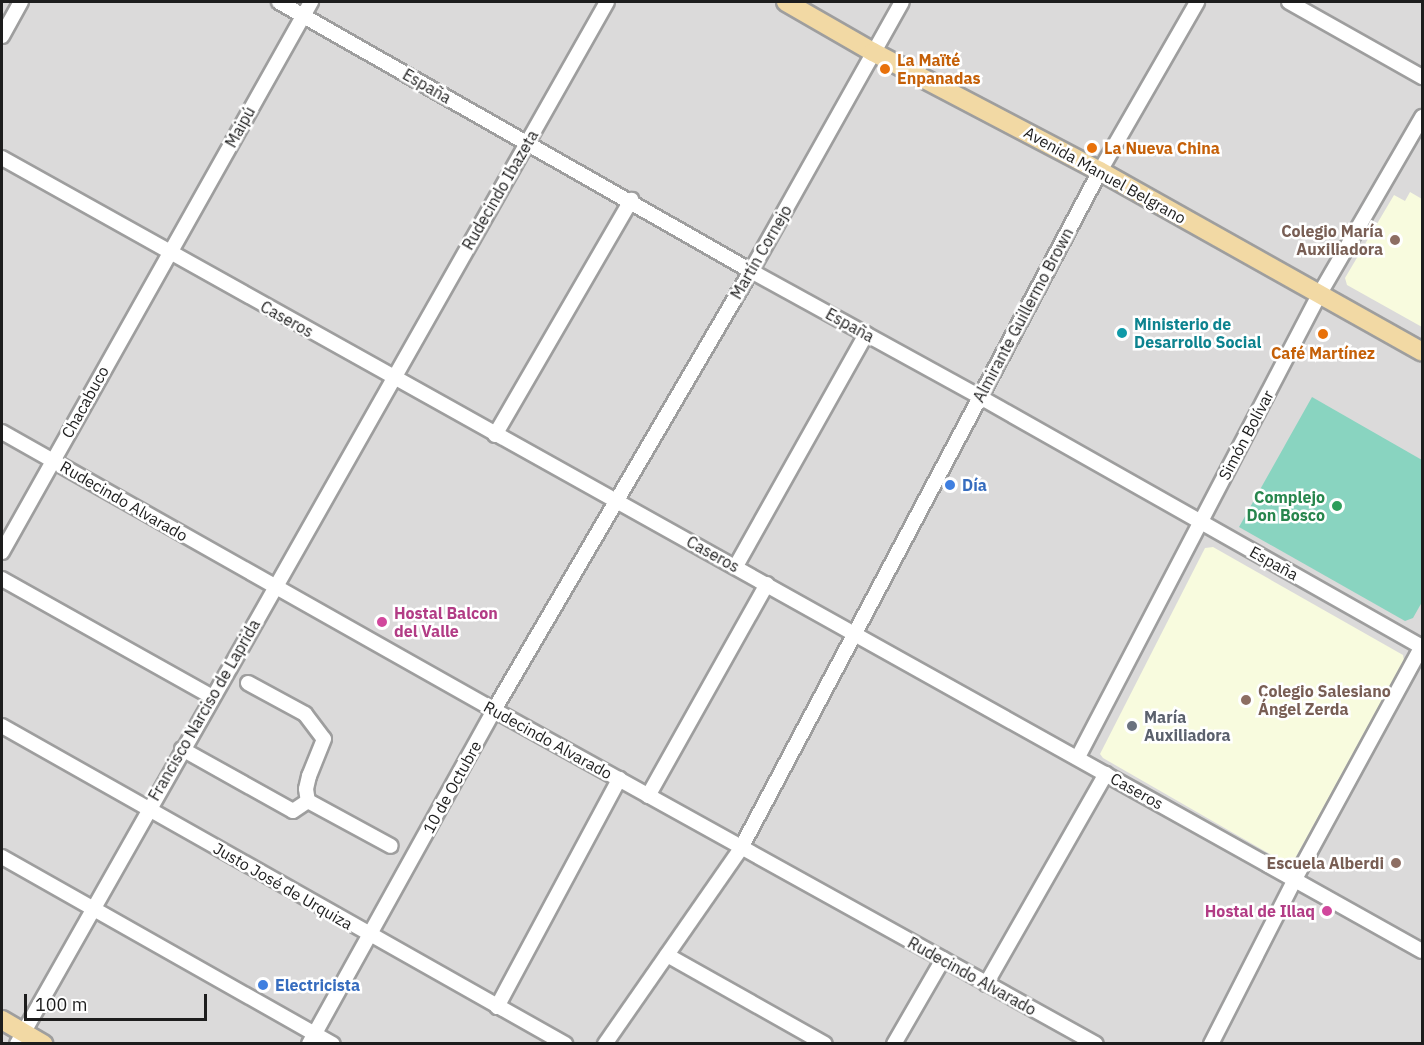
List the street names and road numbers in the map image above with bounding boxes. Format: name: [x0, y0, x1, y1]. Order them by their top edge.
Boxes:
street label: España: [399, 65, 455, 107]
street label: Maipú: [221, 103, 259, 151]
street label: Avenida Manuel Belgrano: [1021, 122, 1189, 228]
street label: Rudecindo Ibazeta: [458, 127, 542, 253]
street label: Martín Cornejo: [726, 201, 796, 303]
street label: Almirante Guillermo Brown: [969, 224, 1077, 406]
street label: Caseros: [257, 297, 317, 341]
street label: España: [822, 304, 878, 346]
street label: Chacabuco: [57, 363, 113, 441]
street label: Simón Bolívar: [1214, 387, 1278, 483]
street label: Rudecindo Alvarado: [57, 457, 191, 545]
street label: Caseros: [683, 532, 743, 576]
street label: España: [1246, 542, 1302, 584]
street label: Francisco Narciso de Laprida: [144, 616, 264, 804]
street label: Rudecindo Alvarado: [480, 697, 616, 783]
street label: 10 de Octubre: [419, 737, 485, 837]
street label: Caseros: [1107, 769, 1167, 813]
street label: Justo José de Urquiza: [210, 838, 356, 934]
street label: Rudecindo Alvarado: [904, 933, 1040, 1019]

